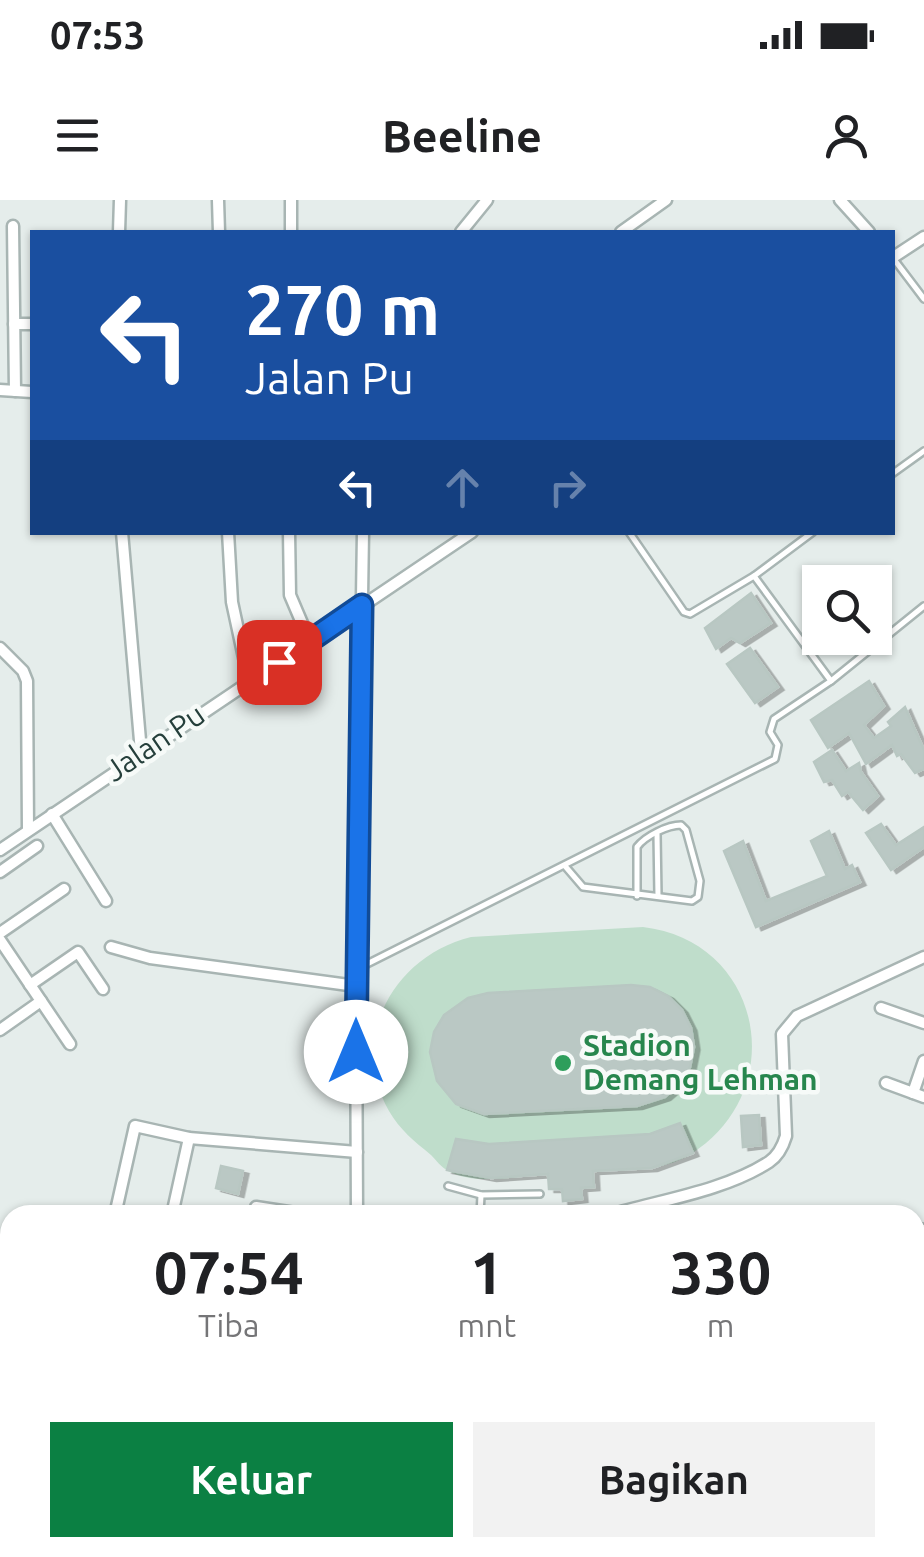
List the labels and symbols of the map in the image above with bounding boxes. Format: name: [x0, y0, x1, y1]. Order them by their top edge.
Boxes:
pin: [237, 620, 322, 705]
street label: Jalan Pu: [98, 697, 211, 788]
position arrow: [304, 1000, 408, 1104]
place label: Stadion Demang Lehman: [583, 1028, 818, 1096]
marker: Stadion Demang Lehman: [552, 1052, 574, 1074]

